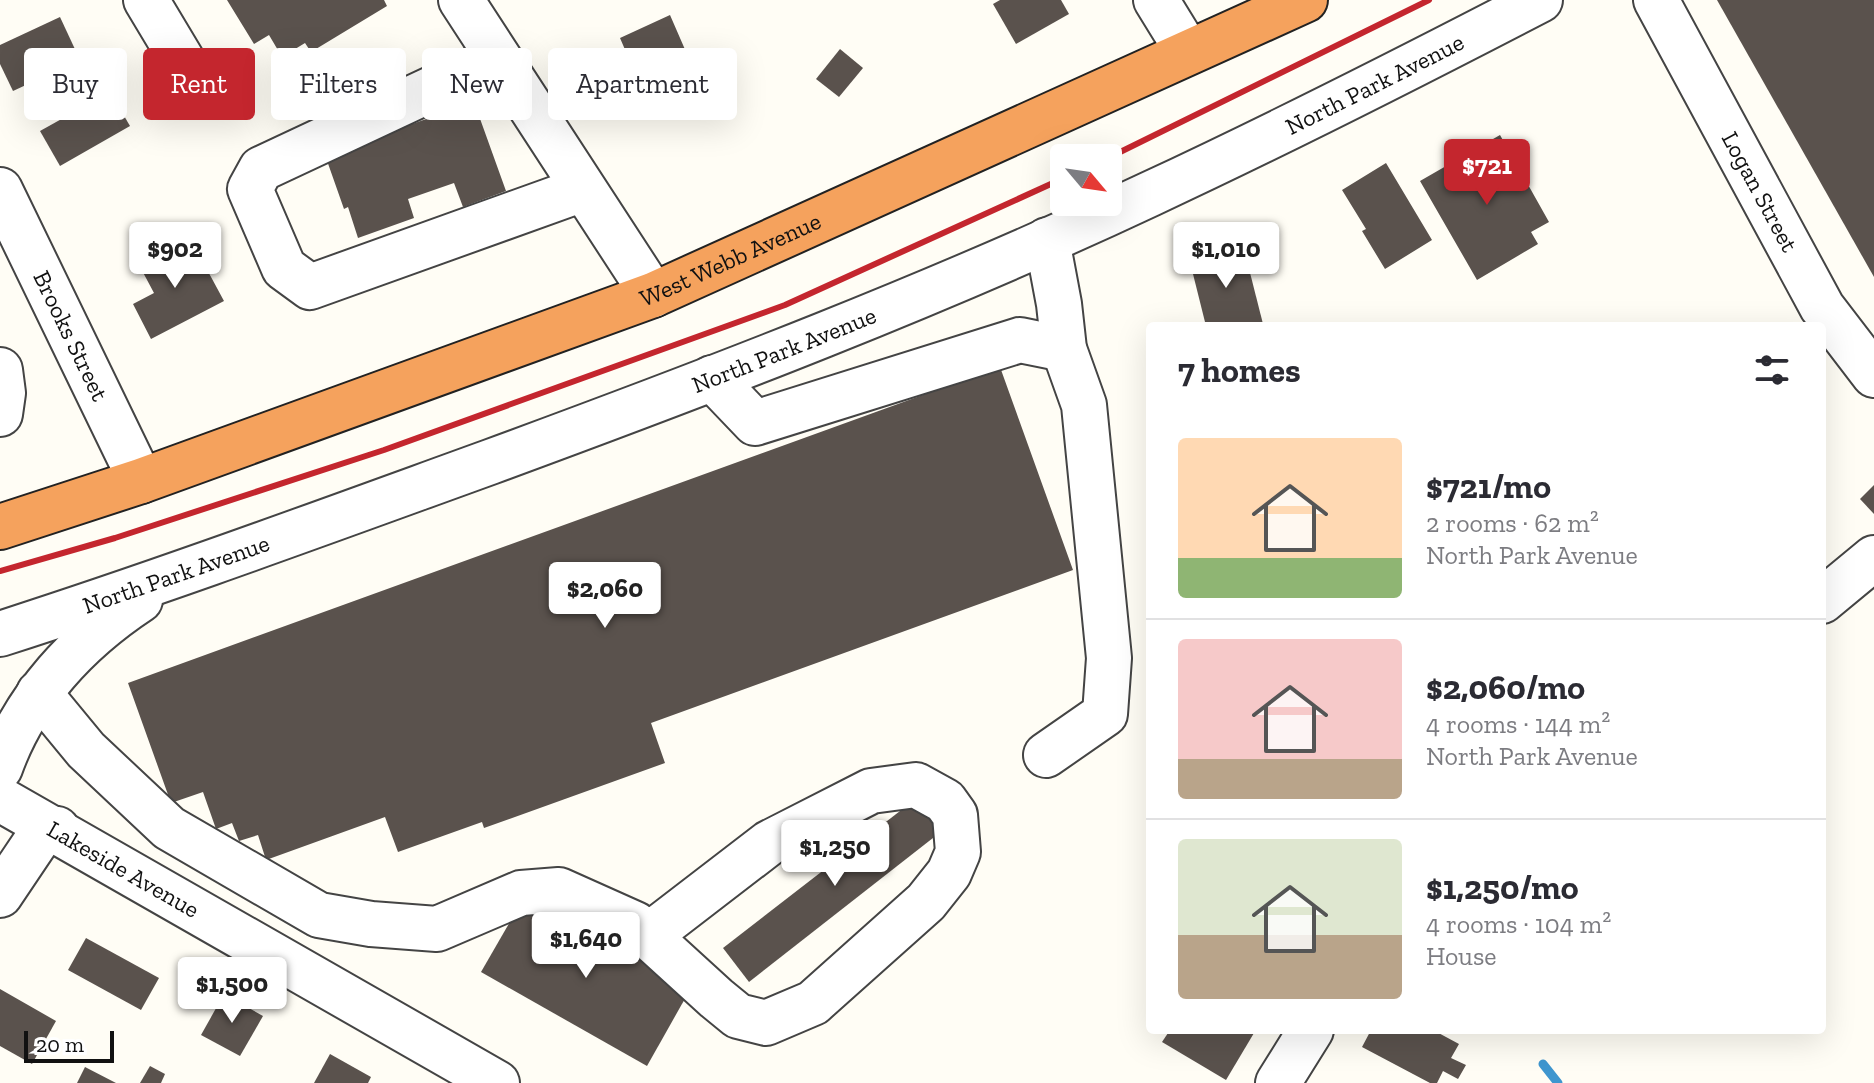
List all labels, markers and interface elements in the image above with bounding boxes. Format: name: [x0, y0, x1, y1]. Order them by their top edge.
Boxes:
street label: North Park Avenue: [1281, 27, 1468, 141]
chip: Buy: [24, 48, 127, 120]
chip: Rent: [143, 48, 255, 120]
chip: Filters: [271, 48, 406, 120]
chip: New: [422, 48, 532, 120]
chip: Apartment: [548, 48, 737, 120]
street label: Logan Street: [1716, 126, 1804, 257]
pin: $721: [1440, 139, 1534, 207]
north arrow: [1050, 144, 1122, 216]
map controls: [1050, 144, 1122, 216]
text: $721: [1462, 149, 1512, 181]
street label: West Webb Avenue: [636, 206, 825, 313]
pin: $902: [128, 222, 222, 290]
pin: $1,010: [1161, 222, 1291, 290]
text: $902: [147, 232, 203, 264]
text: $1,010: [1191, 232, 1261, 264]
street label: Brooks Street: [27, 266, 115, 405]
street label: North Park Avenue: [688, 300, 880, 399]
icon: filters: [1750, 348, 1794, 392]
text: 7 homes: [1178, 350, 1301, 391]
text: $721/mo: [1426, 466, 1551, 507]
icon: home: [1242, 470, 1338, 566]
text: 2 rooms · 62 m²: [1426, 507, 1599, 539]
street label: North Park Avenue: [79, 528, 273, 620]
text: North Park Avenue: [1426, 539, 1638, 571]
pin: $2,060: [540, 562, 670, 630]
text: $2,060: [567, 572, 643, 604]
text: $2,060/mo: [1426, 667, 1585, 708]
icon: home: [1242, 671, 1338, 767]
text: 4 rooms · 144 m²: [1426, 708, 1610, 740]
text: North Park Avenue: [1426, 740, 1638, 772]
street label: Lakeside Avenue: [42, 814, 205, 924]
pin: $1,250: [770, 820, 900, 888]
text: $1,250: [799, 830, 871, 862]
text: $1,250/mo: [1426, 867, 1579, 908]
icon: home: [1242, 871, 1338, 967]
text: 4 rooms · 104 m²: [1426, 908, 1611, 940]
pin: $1,640: [521, 912, 651, 980]
text: $1,640: [550, 922, 622, 954]
text: House: [1426, 940, 1497, 972]
pin: $1,500: [167, 957, 297, 1025]
text: $1,500: [196, 967, 268, 999]
scale bar: [24, 1027, 114, 1063]
text: 20 m: [36, 1031, 84, 1058]

